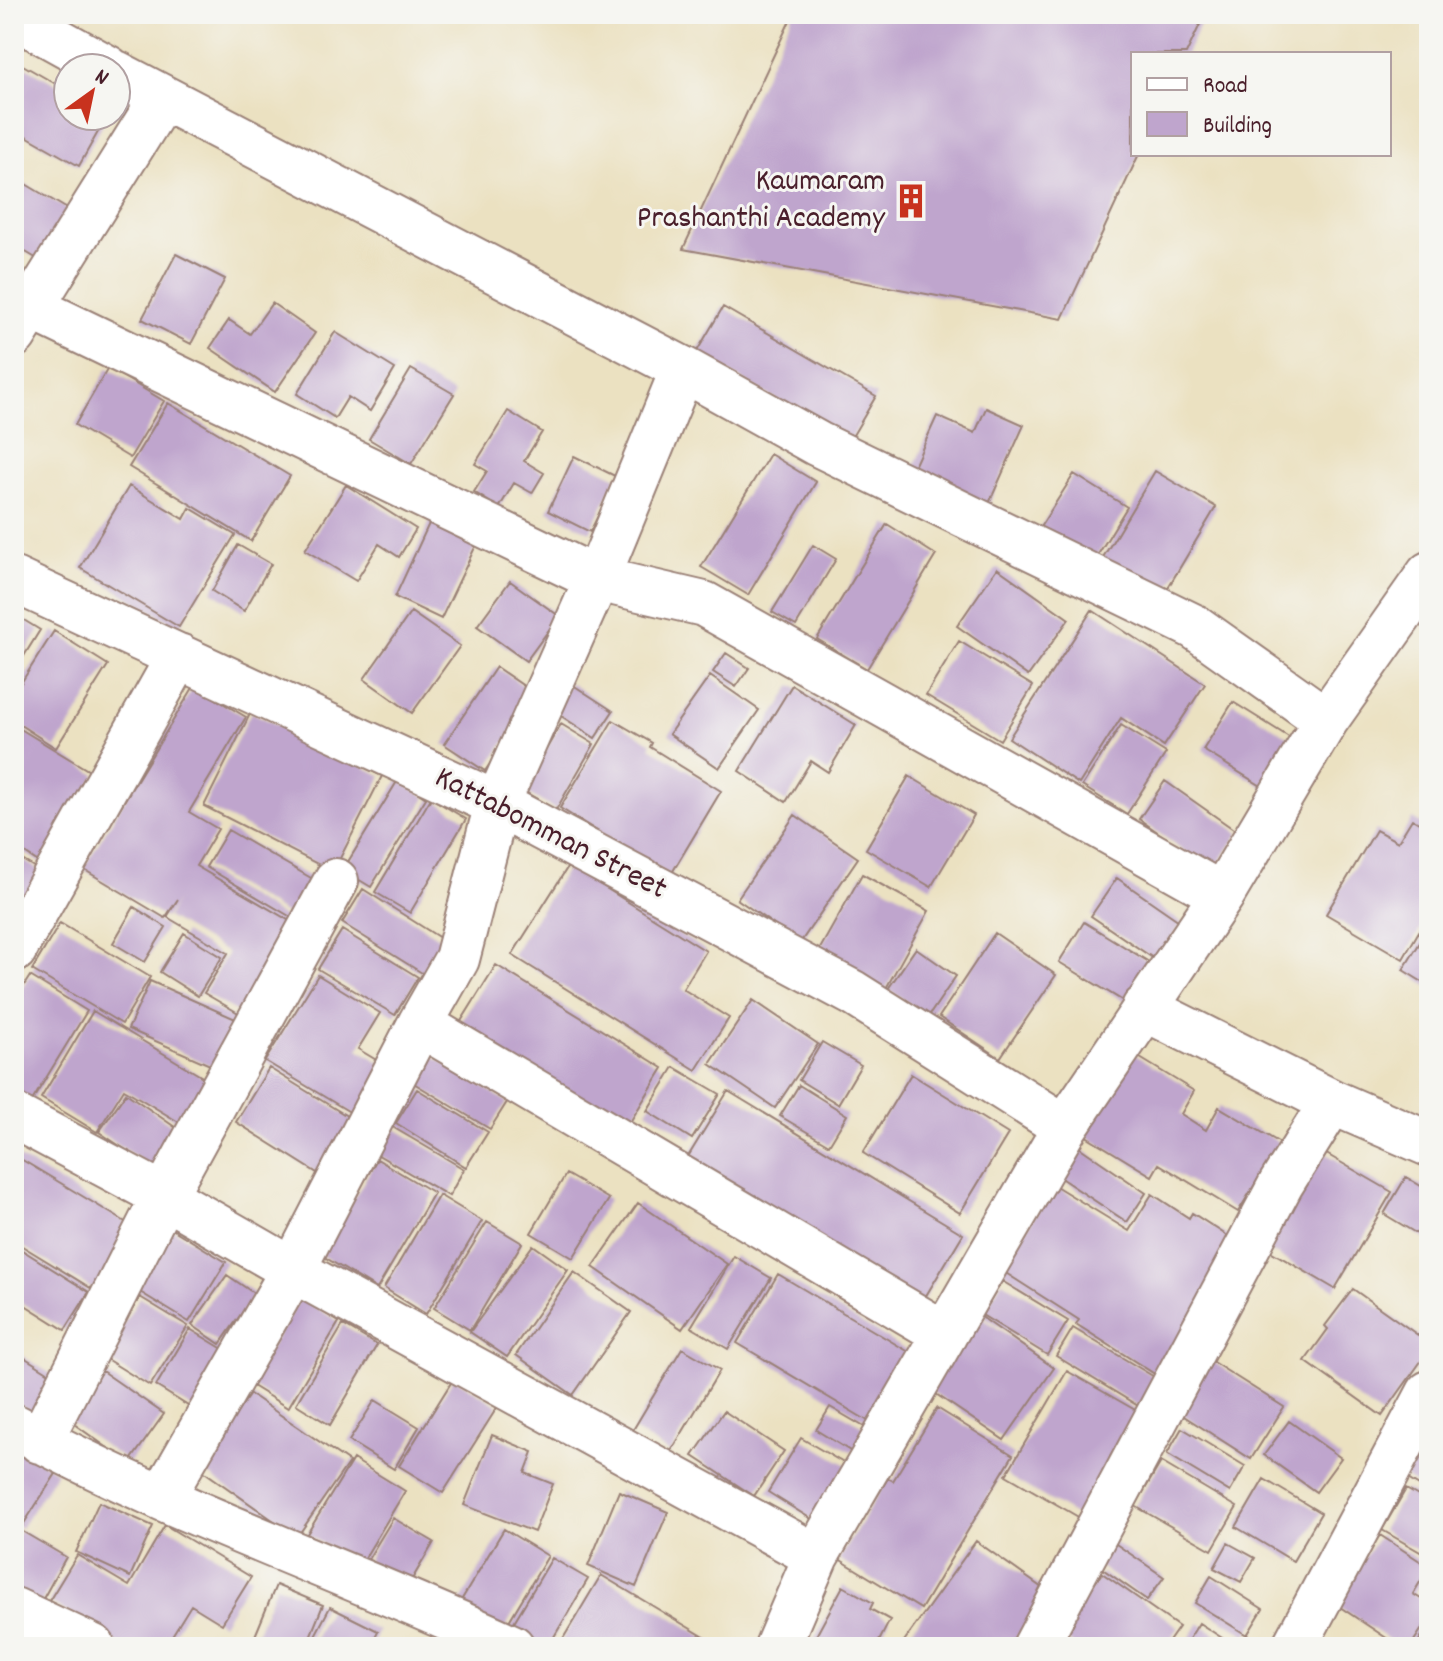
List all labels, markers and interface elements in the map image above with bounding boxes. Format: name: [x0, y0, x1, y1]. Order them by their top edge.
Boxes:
north arrow: [52, 52, 132, 132]
legend: [1131, 52, 1391, 156]
text: N: [88, 62, 114, 94]
text: Road: [1203, 70, 1248, 104]
text: Building: [1203, 110, 1272, 144]
place label: Kaumaram Prashanthi Academy: [637, 160, 886, 243]
building icon: Kaumaram Prashanthi Academy: [892, 182, 930, 220]
street label: Kattabomman Street: [426, 757, 674, 914]

